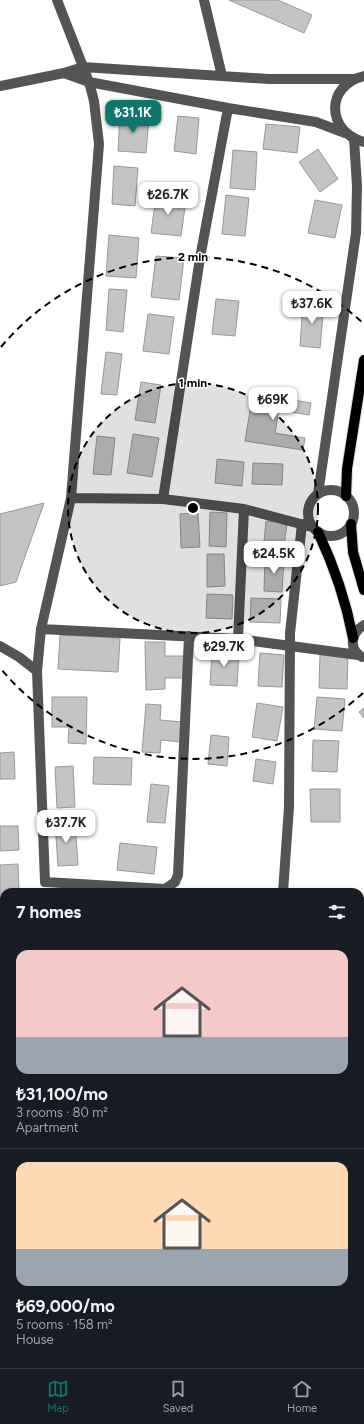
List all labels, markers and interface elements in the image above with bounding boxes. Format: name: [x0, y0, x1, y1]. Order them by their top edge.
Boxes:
pin: ₺31.1K: [100, 100, 166, 134]
text: ₺31.1K: [114, 105, 152, 120]
pin: ₺26.7K: [135, 182, 201, 216]
text: ₺26.7K: [147, 187, 189, 202]
text: 2 min: [178, 250, 208, 264]
pin: ₺37.6K: [279, 291, 345, 325]
text: ₺37.6K: [291, 296, 333, 311]
text: 1 min: [179, 376, 207, 390]
pin: ₺69K: [249, 387, 297, 421]
text: ₺69K: [257, 392, 289, 407]
centre of rings: [186, 501, 200, 515]
pin: ₺24.5K: [241, 541, 307, 575]
text: ₺24.5K: [253, 546, 295, 561]
pin: ₺29.7K: [191, 634, 257, 668]
text: ₺29.7K: [203, 639, 245, 654]
pin: ₺37.7K: [33, 810, 99, 844]
text: ₺37.7K: [45, 815, 87, 830]
icon: filters: [326, 901, 348, 923]
text: 7 homes: [16, 902, 81, 922]
icon: home: [146, 976, 218, 1048]
text: ₺31,100/mo: [16, 1084, 108, 1104]
text: 3 rooms · 80 m²: [16, 1105, 108, 1120]
text: Apartment: [16, 1120, 79, 1135]
icon: home: [146, 1188, 218, 1260]
text: ₺69,000/mo: [16, 1296, 115, 1316]
text: 5 rooms · 158 m²: [16, 1317, 113, 1332]
text: House: [16, 1332, 54, 1347]
tab: Map: [47, 1378, 69, 1415]
tab: Saved: [163, 1378, 193, 1415]
tab: Home: [287, 1378, 317, 1415]

